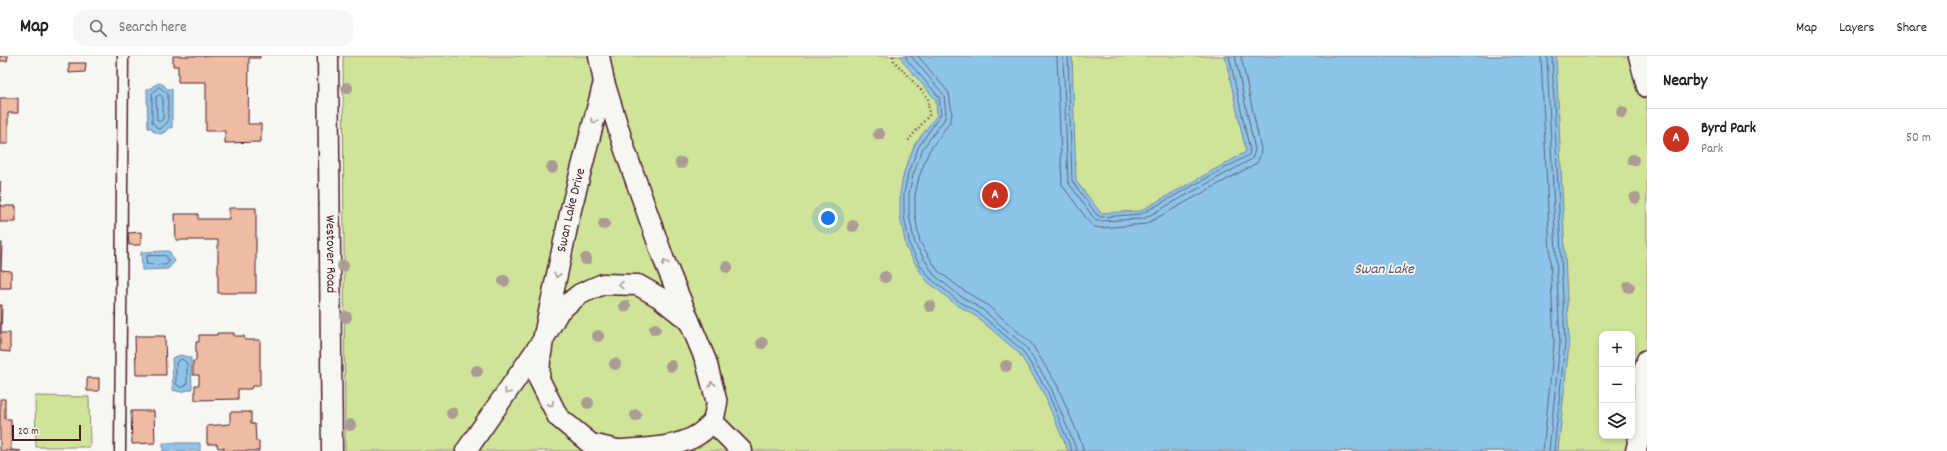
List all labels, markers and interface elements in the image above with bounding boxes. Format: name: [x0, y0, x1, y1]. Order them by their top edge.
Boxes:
search box: [73, 10, 353, 46]
text: Map: [20, 14, 49, 41]
icon: search: [87, 17, 109, 39]
text: Search here: [119, 17, 187, 39]
text: Map: [1796, 18, 1817, 38]
text: Layers: [1839, 18, 1874, 38]
text: Share: [1896, 18, 1927, 38]
text: Nearby: [1663, 70, 1707, 94]
one-way arrow: [590, 118, 598, 125]
text: Byrd Park: [1701, 118, 1756, 140]
text: A: [1672, 129, 1680, 148]
text: 50 m: [1906, 129, 1931, 148]
text: Park: [1701, 140, 1723, 159]
street label: Swan Lake Drive: [552, 166, 591, 254]
pin: A: [982, 180, 1008, 210]
your location: [818, 208, 838, 228]
street label: Westover Road: [320, 215, 340, 293]
water label: Swan Lake: [1354, 259, 1415, 281]
one-way arrow: [662, 260, 670, 267]
one-way arrow: [554, 272, 562, 278]
one-way arrow: [618, 281, 624, 289]
map controls: [1599, 331, 1635, 439]
button: +: [1599, 331, 1635, 367]
button: −: [1599, 367, 1635, 403]
one-way arrow: [709, 381, 717, 387]
one-way arrow: [504, 388, 512, 395]
one-way arrow: [546, 400, 554, 407]
button: layers: [1599, 403, 1635, 439]
scale bar: [12, 423, 81, 442]
text: 20 m: [18, 424, 39, 440]

